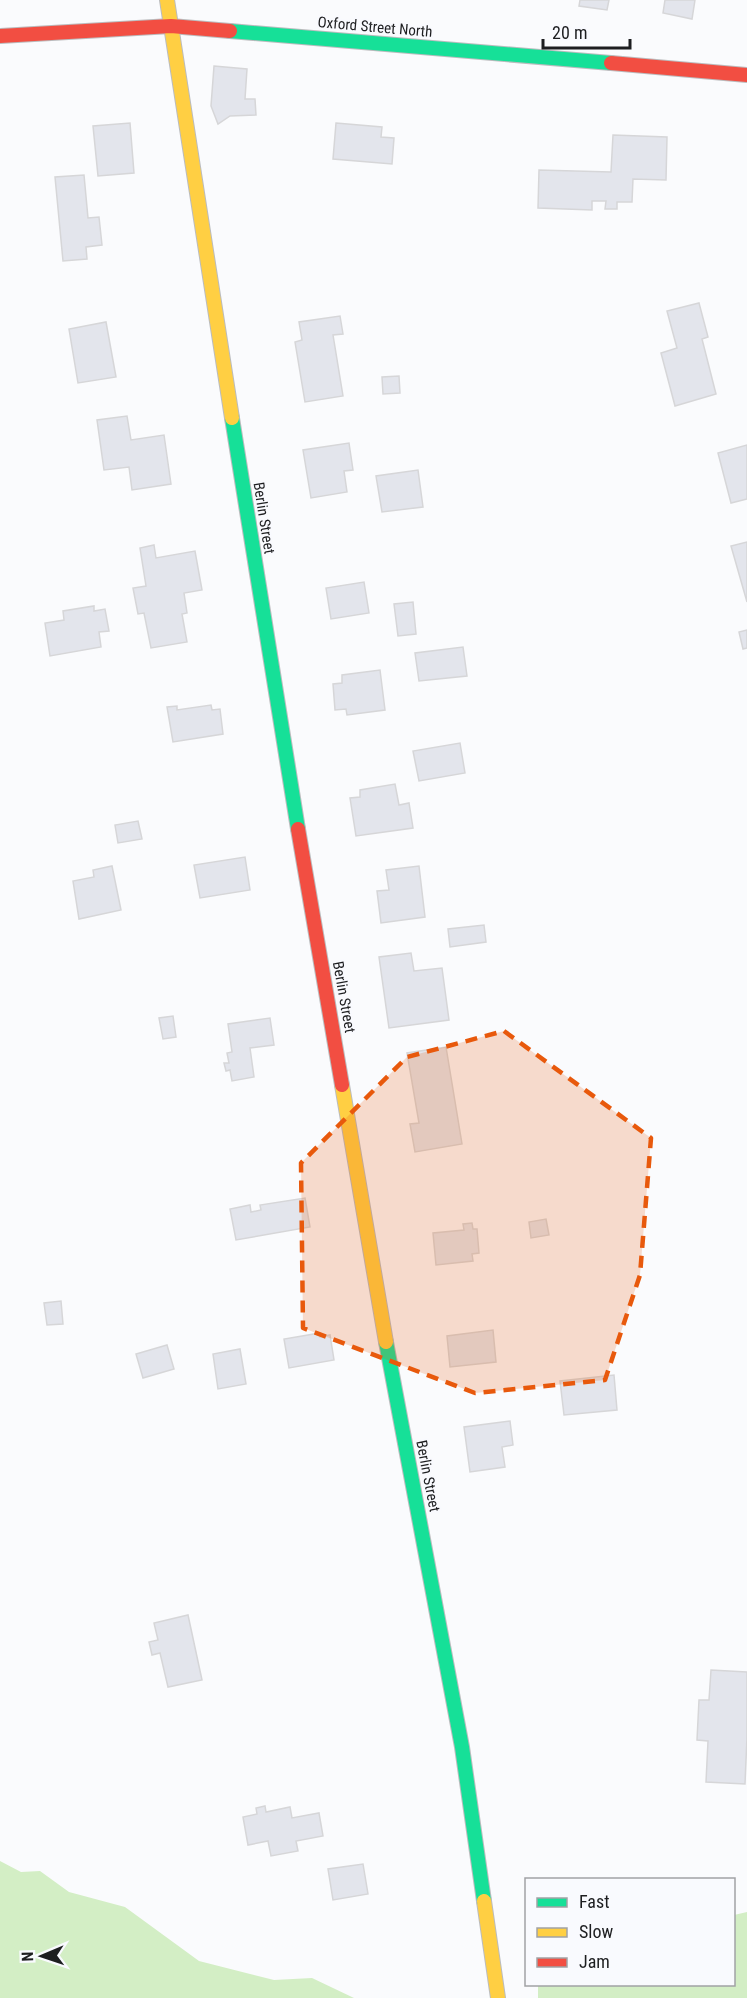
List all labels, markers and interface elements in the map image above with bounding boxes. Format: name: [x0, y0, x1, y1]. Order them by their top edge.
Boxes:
scale bar: [543, 12, 630, 50]
street label: Oxford Street North: [317, 13, 433, 41]
text: 20 m: [552, 22, 587, 43]
street label: Berlin Street: [249, 481, 279, 555]
street label: Berlin Street: [329, 960, 359, 1034]
street label: Berlin Street: [412, 1439, 444, 1513]
legend: [525, 1878, 735, 1986]
text: Fast: [579, 1891, 610, 1912]
text: Slow: [579, 1921, 614, 1942]
north arrow: [12, 1926, 72, 1986]
text: N: [18, 1951, 37, 1962]
text: Jam: [579, 1951, 610, 1972]

